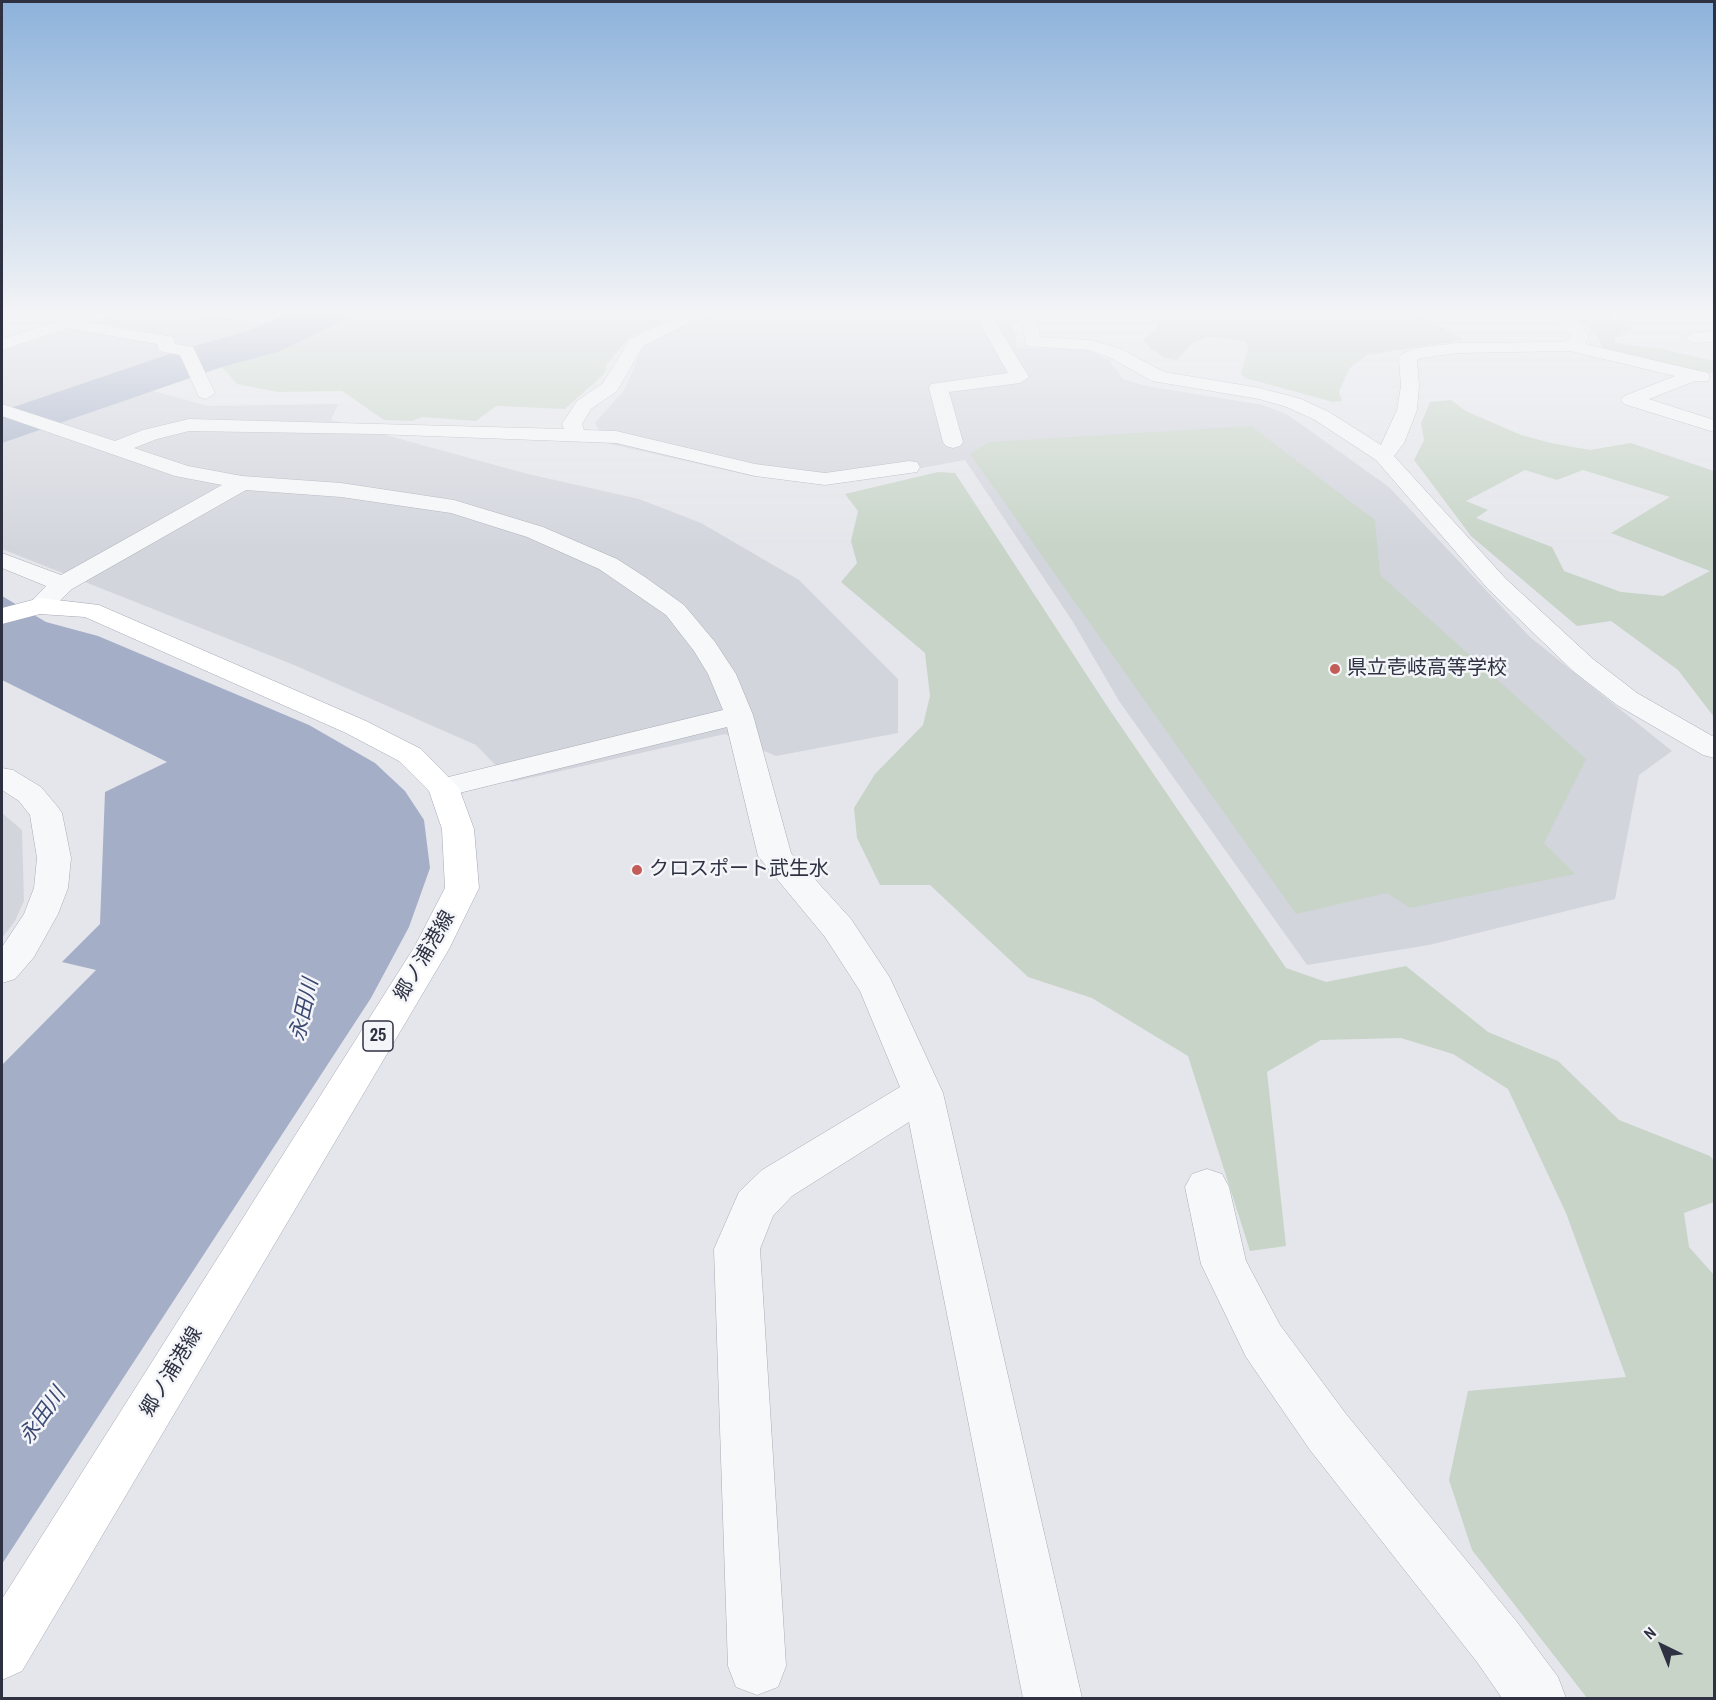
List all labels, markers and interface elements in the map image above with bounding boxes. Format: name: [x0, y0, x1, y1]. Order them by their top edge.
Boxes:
place label: 県立壱岐高等学校: [1347, 657, 1507, 681]
marker: 県立壱岐高等学校: [1328, 662, 1342, 676]
place label: クロスポート武生水: [649, 858, 829, 882]
marker: クロスポート武生水: [630, 863, 644, 877]
street label: 郷ノ浦港線: [390, 907, 460, 1005]
water label: 永田川: [286, 976, 324, 1044]
road number: 25: [363, 1021, 393, 1051]
street label: 郷ノ浦港線: [136, 1323, 208, 1421]
water label: 永田川: [15, 1383, 71, 1449]
north arrow: [1632, 1616, 1692, 1676]
text: N: [1639, 1622, 1661, 1644]

